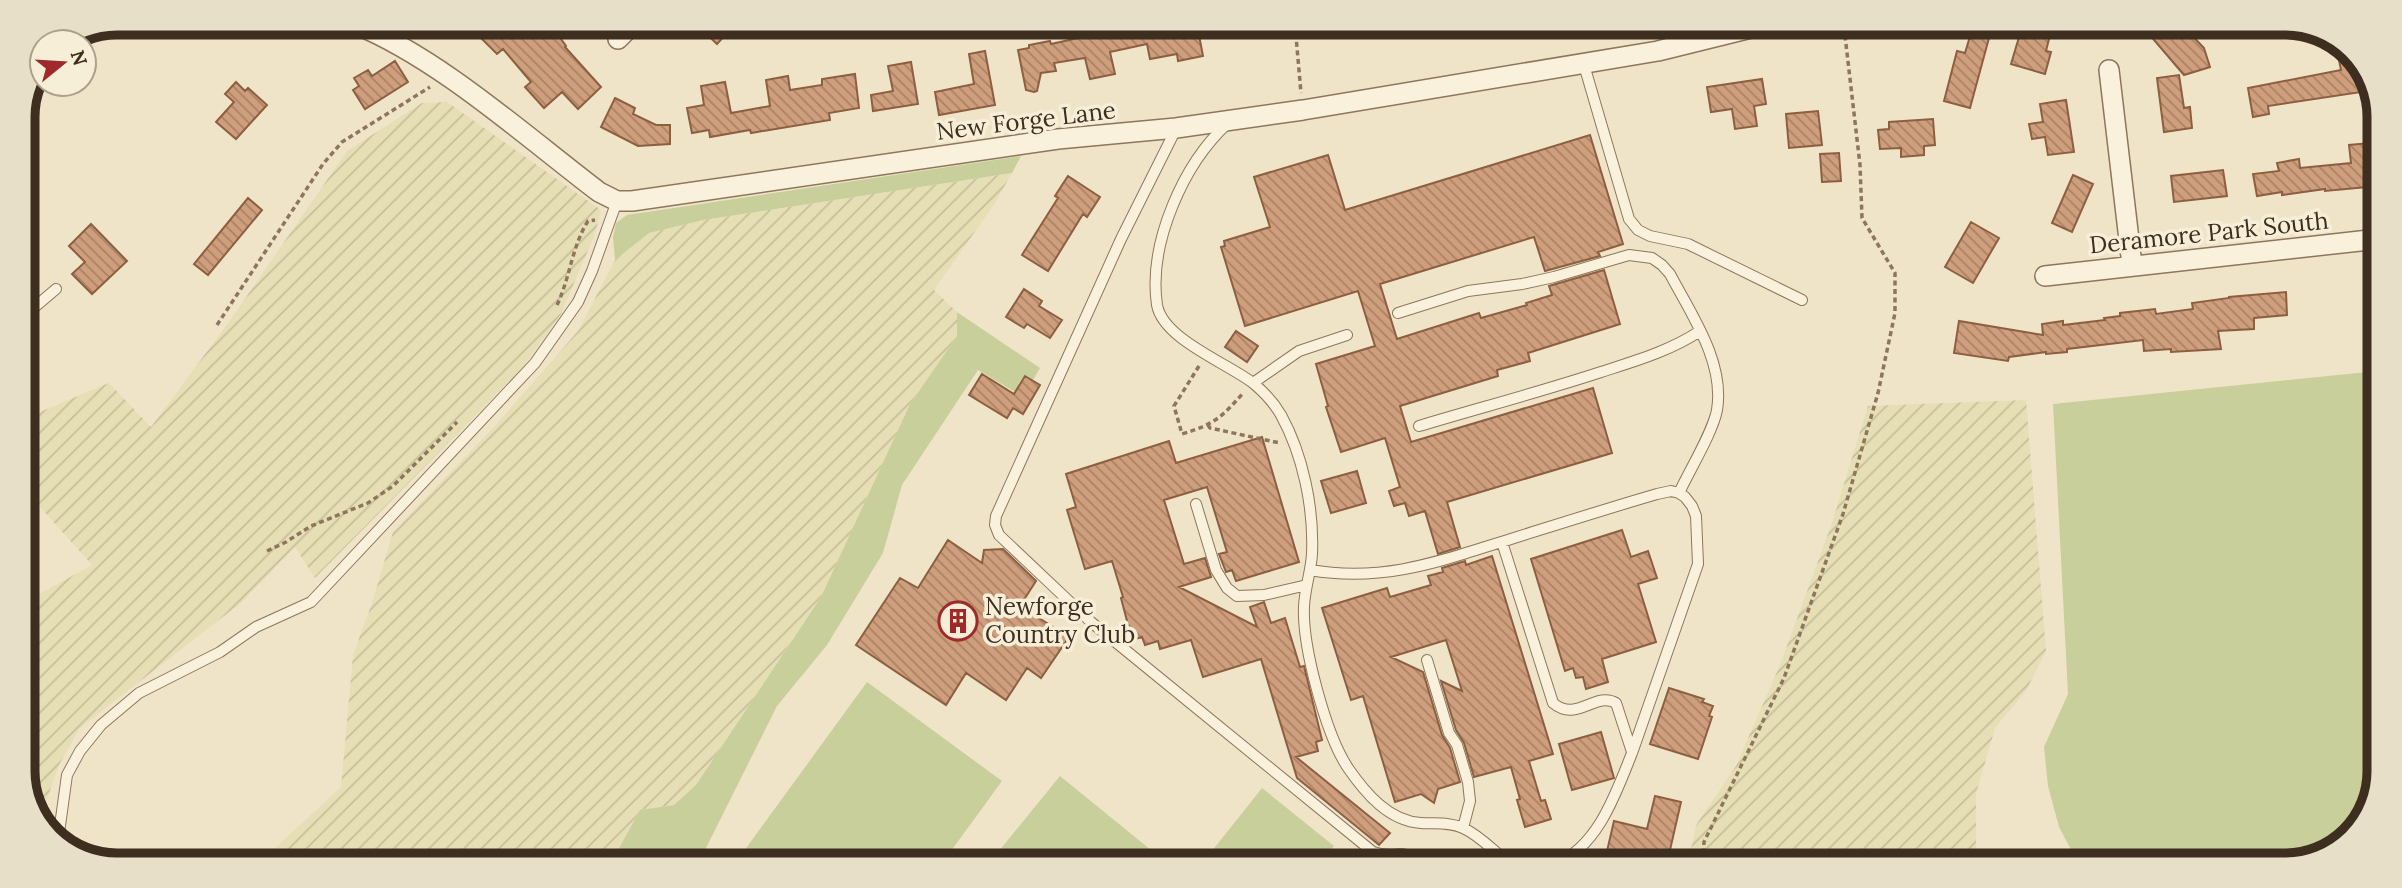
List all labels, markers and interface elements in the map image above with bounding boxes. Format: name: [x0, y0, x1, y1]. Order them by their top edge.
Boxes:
north arrow: [28, 28, 98, 98]
text: N: [65, 47, 93, 69]
street label: New Forge Lane: [935, 94, 1117, 147]
street label: Deramore Park South: [2088, 205, 2330, 260]
place label: Newforge Country Club: [985, 591, 1135, 650]
building icon: Newforge Country Club: [937, 600, 979, 642]

